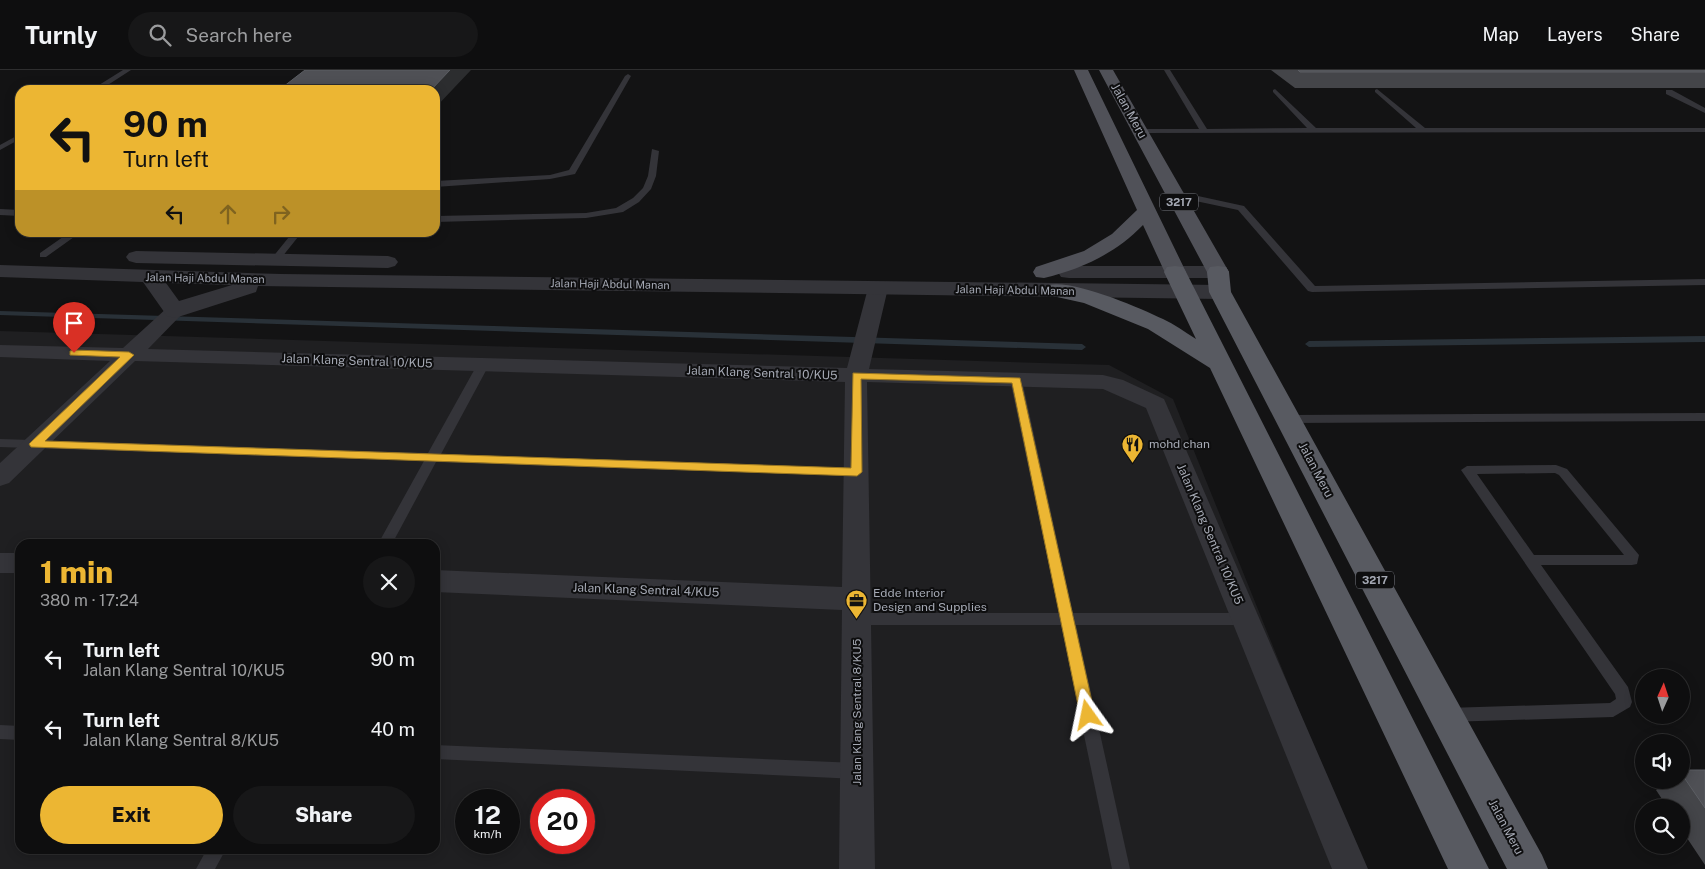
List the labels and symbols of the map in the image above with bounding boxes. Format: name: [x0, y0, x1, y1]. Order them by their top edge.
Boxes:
street label: Jalan Meru: [1108, 81, 1150, 141]
road number: 3217: [1160, 194, 1198, 210]
street label: Jalan Haji Abdul Manan: [145, 271, 265, 285]
street label: Jalan Haji Abdul Manan: [550, 277, 670, 291]
street label: Jalan Haji Abdul Manan: [955, 283, 1075, 297]
pin: [53, 302, 95, 353]
street label: Jalan Klang Sentral 10/KU5: [281, 351, 433, 371]
street label: Jalan Klang Sentral 10/KU5: [686, 363, 838, 383]
restaurant icon: mohd chan: [1121, 432, 1145, 463]
place label: mohd chan: [1149, 437, 1210, 451]
street label: Jalan Meru: [1296, 440, 1336, 500]
street label: Jalan Klang Sentral 10/KU5: [1174, 462, 1246, 607]
road number: 3217: [1356, 572, 1394, 588]
street label: Jalan Klang Sentral 4/KU5: [572, 580, 720, 600]
place label: Edde Interior Design and Supplies: [873, 586, 987, 614]
office icon: Edde Interior Design and Supplies: [845, 588, 869, 619]
street label: Jalan Klang Sentral 8/KU5: [850, 638, 864, 785]
north arrow: [1635, 669, 1690, 724]
position arrow: [1061, 688, 1113, 740]
speed limit sign: 20: [530, 789, 595, 854]
street label: Jalan Meru: [1486, 797, 1526, 857]

